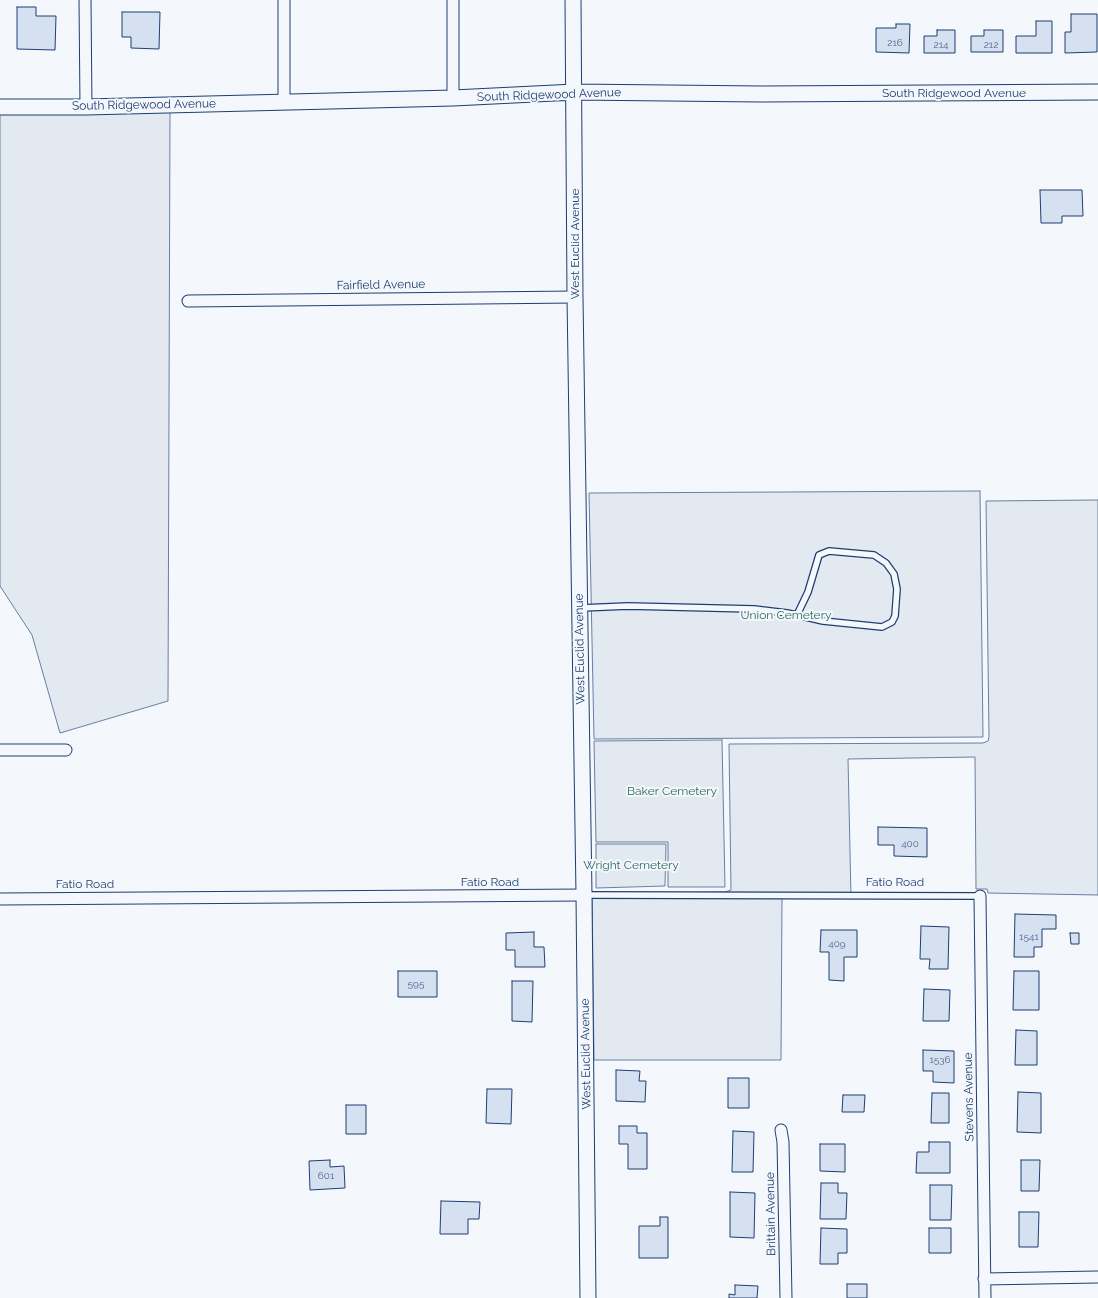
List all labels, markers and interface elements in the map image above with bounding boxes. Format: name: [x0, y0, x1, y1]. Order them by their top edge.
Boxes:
house number: 216: [887, 37, 903, 49]
house number: 214: [934, 39, 948, 51]
house number: 212: [984, 39, 998, 51]
street label: South Ridgewood Avenue: [477, 85, 621, 105]
street label: South Ridgewood Avenue: [882, 86, 1026, 100]
street label: South Ridgewood Avenue: [72, 97, 216, 113]
street label: West Euclid Avenue: [568, 188, 582, 300]
street label: Fairfield Avenue: [337, 277, 425, 293]
street label: West Euclid Avenue: [572, 593, 588, 705]
park label: Union Cemetery: [741, 608, 831, 622]
park label: Baker Cemetery: [627, 784, 717, 798]
house number: 400: [901, 838, 919, 850]
park label: Wright Cemetery: [583, 858, 679, 872]
street label: Fatio Road: [461, 875, 519, 889]
street label: Fatio Road: [866, 875, 924, 889]
street label: Fatio Road: [56, 877, 114, 891]
house number: 1541: [1019, 931, 1039, 943]
house number: 409: [828, 938, 846, 950]
house number: 595: [408, 978, 424, 990]
street label: West Euclid Avenue: [578, 998, 594, 1110]
street label: Stevens Avenue: [961, 1052, 977, 1142]
house number: 1536: [929, 1054, 951, 1066]
house number: 601: [318, 1170, 334, 1182]
street label: Brittain Avenue: [763, 1172, 779, 1256]

